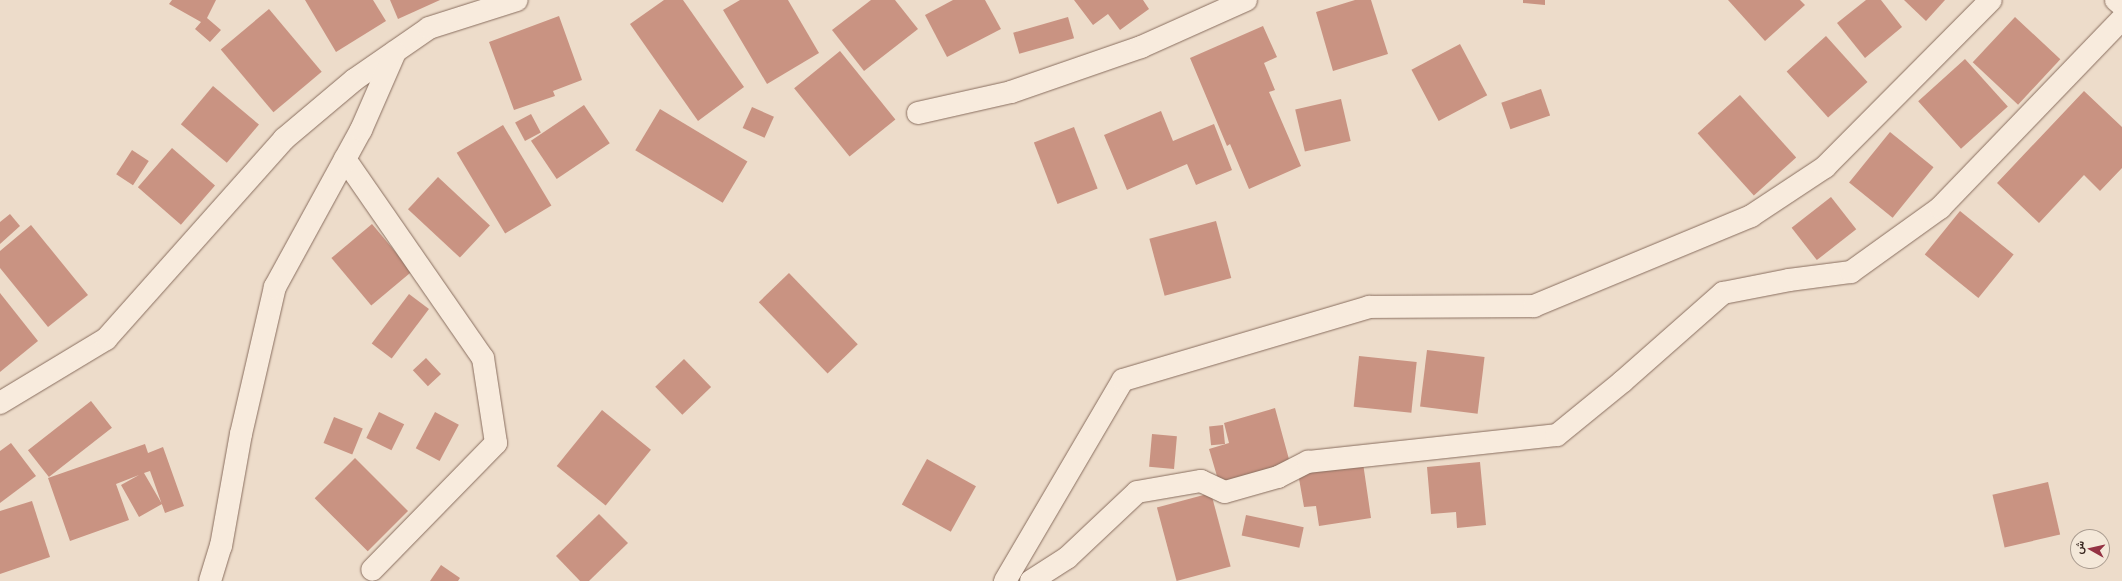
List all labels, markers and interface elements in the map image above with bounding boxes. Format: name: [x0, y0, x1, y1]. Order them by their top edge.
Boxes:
north arrow: [2070, 529, 2110, 569]
text: ش: [2071, 540, 2087, 555]

